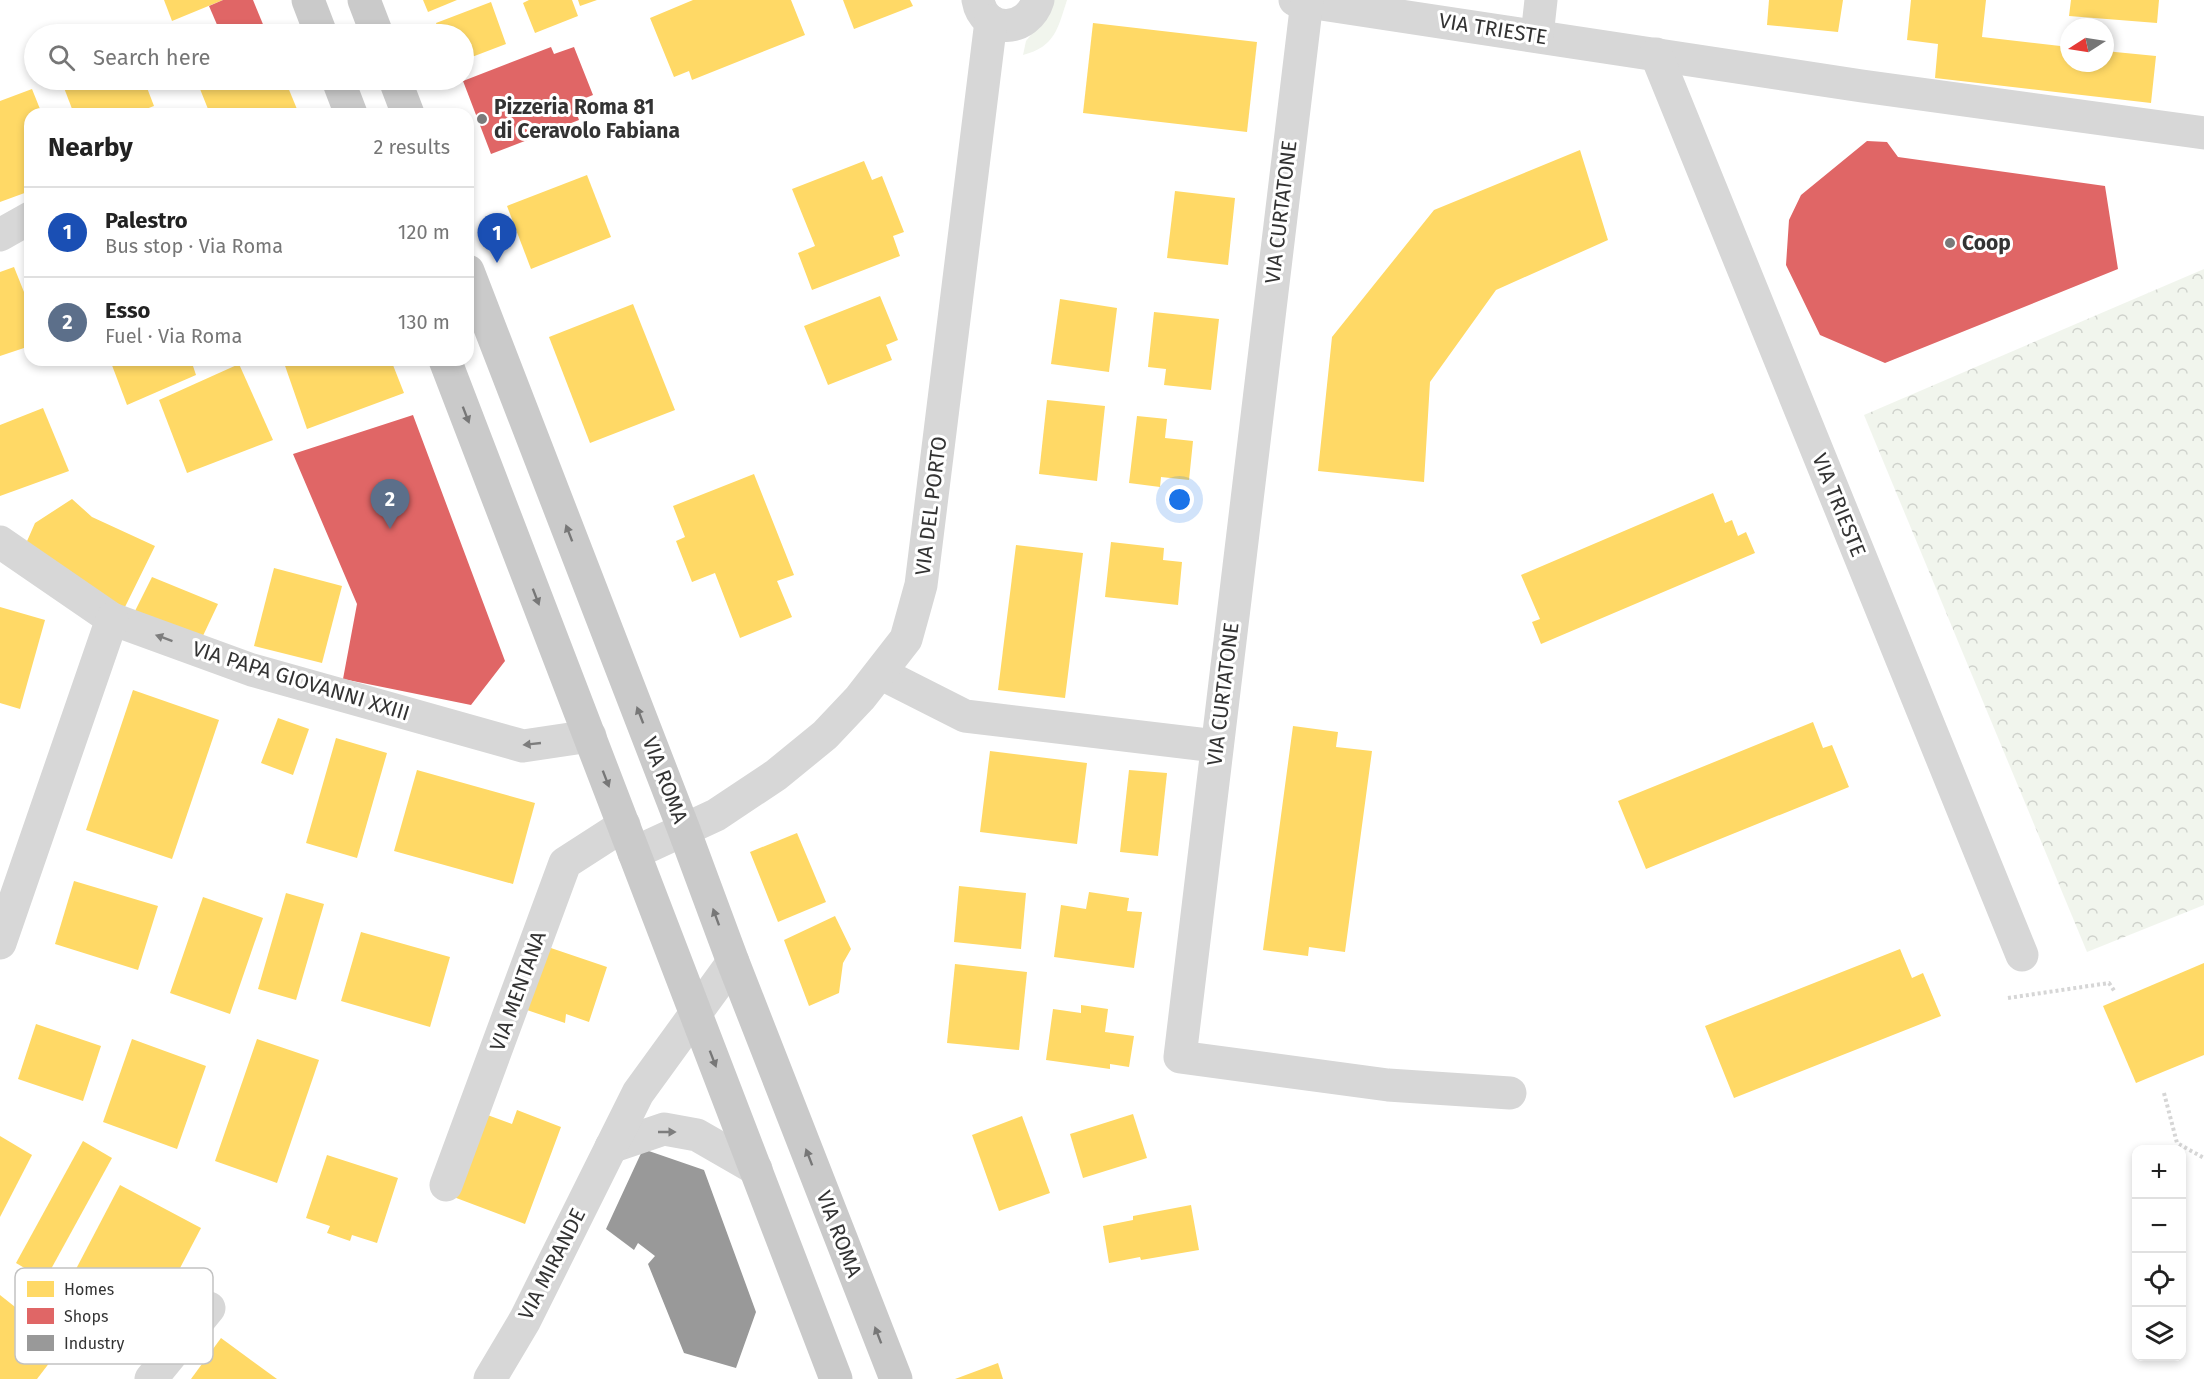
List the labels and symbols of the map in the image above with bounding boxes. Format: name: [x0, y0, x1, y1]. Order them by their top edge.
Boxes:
street label: VIA TRIESTE: [1437, 8, 1549, 50]
north arrow: [2060, 18, 2114, 72]
place label: Pizzeria Roma 81 di Ceravolo Fabiana: [494, 94, 680, 144]
marker: Pizzeria Roma 81 di Ceravolo Fabiana: [475, 112, 489, 126]
street label: VIA CURTATONE: [1259, 139, 1303, 285]
pin: 1: [478, 214, 516, 263]
place label: Coop: [1962, 230, 2011, 256]
marker: Coop: [1943, 236, 1957, 250]
one-way arrow: [462, 406, 471, 424]
street label: VIA DEL PORTO: [910, 435, 952, 577]
street label: VIA TRIESTE: [1806, 449, 1872, 561]
pin: 2: [370, 480, 410, 529]
your location: [1165, 485, 1194, 514]
one-way arrow: [564, 524, 573, 542]
one-way arrow: [532, 588, 541, 606]
street label: VIA CURTATONE: [1201, 621, 1245, 767]
one-way arrow: [155, 633, 173, 643]
street label: VIA PAPA GIOVANNI XXIII: [189, 636, 413, 726]
one-way arrow: [634, 705, 644, 723]
street label: VIA ROMA: [637, 733, 693, 827]
one-way arrow: [522, 739, 541, 749]
one-way arrow: [602, 770, 611, 788]
one-way arrow: [711, 907, 721, 925]
street label: VIA MENTANA: [484, 928, 552, 1054]
one-way arrow: [709, 1050, 718, 1068]
one-way arrow: [658, 1127, 677, 1137]
one-way arrow: [804, 1148, 814, 1166]
street label: VIA ROMA: [811, 1187, 867, 1281]
street label: VIA MIRANDE: [513, 1204, 591, 1324]
legend: [15, 1268, 213, 1364]
text: Homes: [64, 1280, 114, 1299]
text: Shops: [64, 1307, 108, 1326]
one-way arrow: [873, 1325, 883, 1343]
text: Industry: [64, 1334, 124, 1353]

